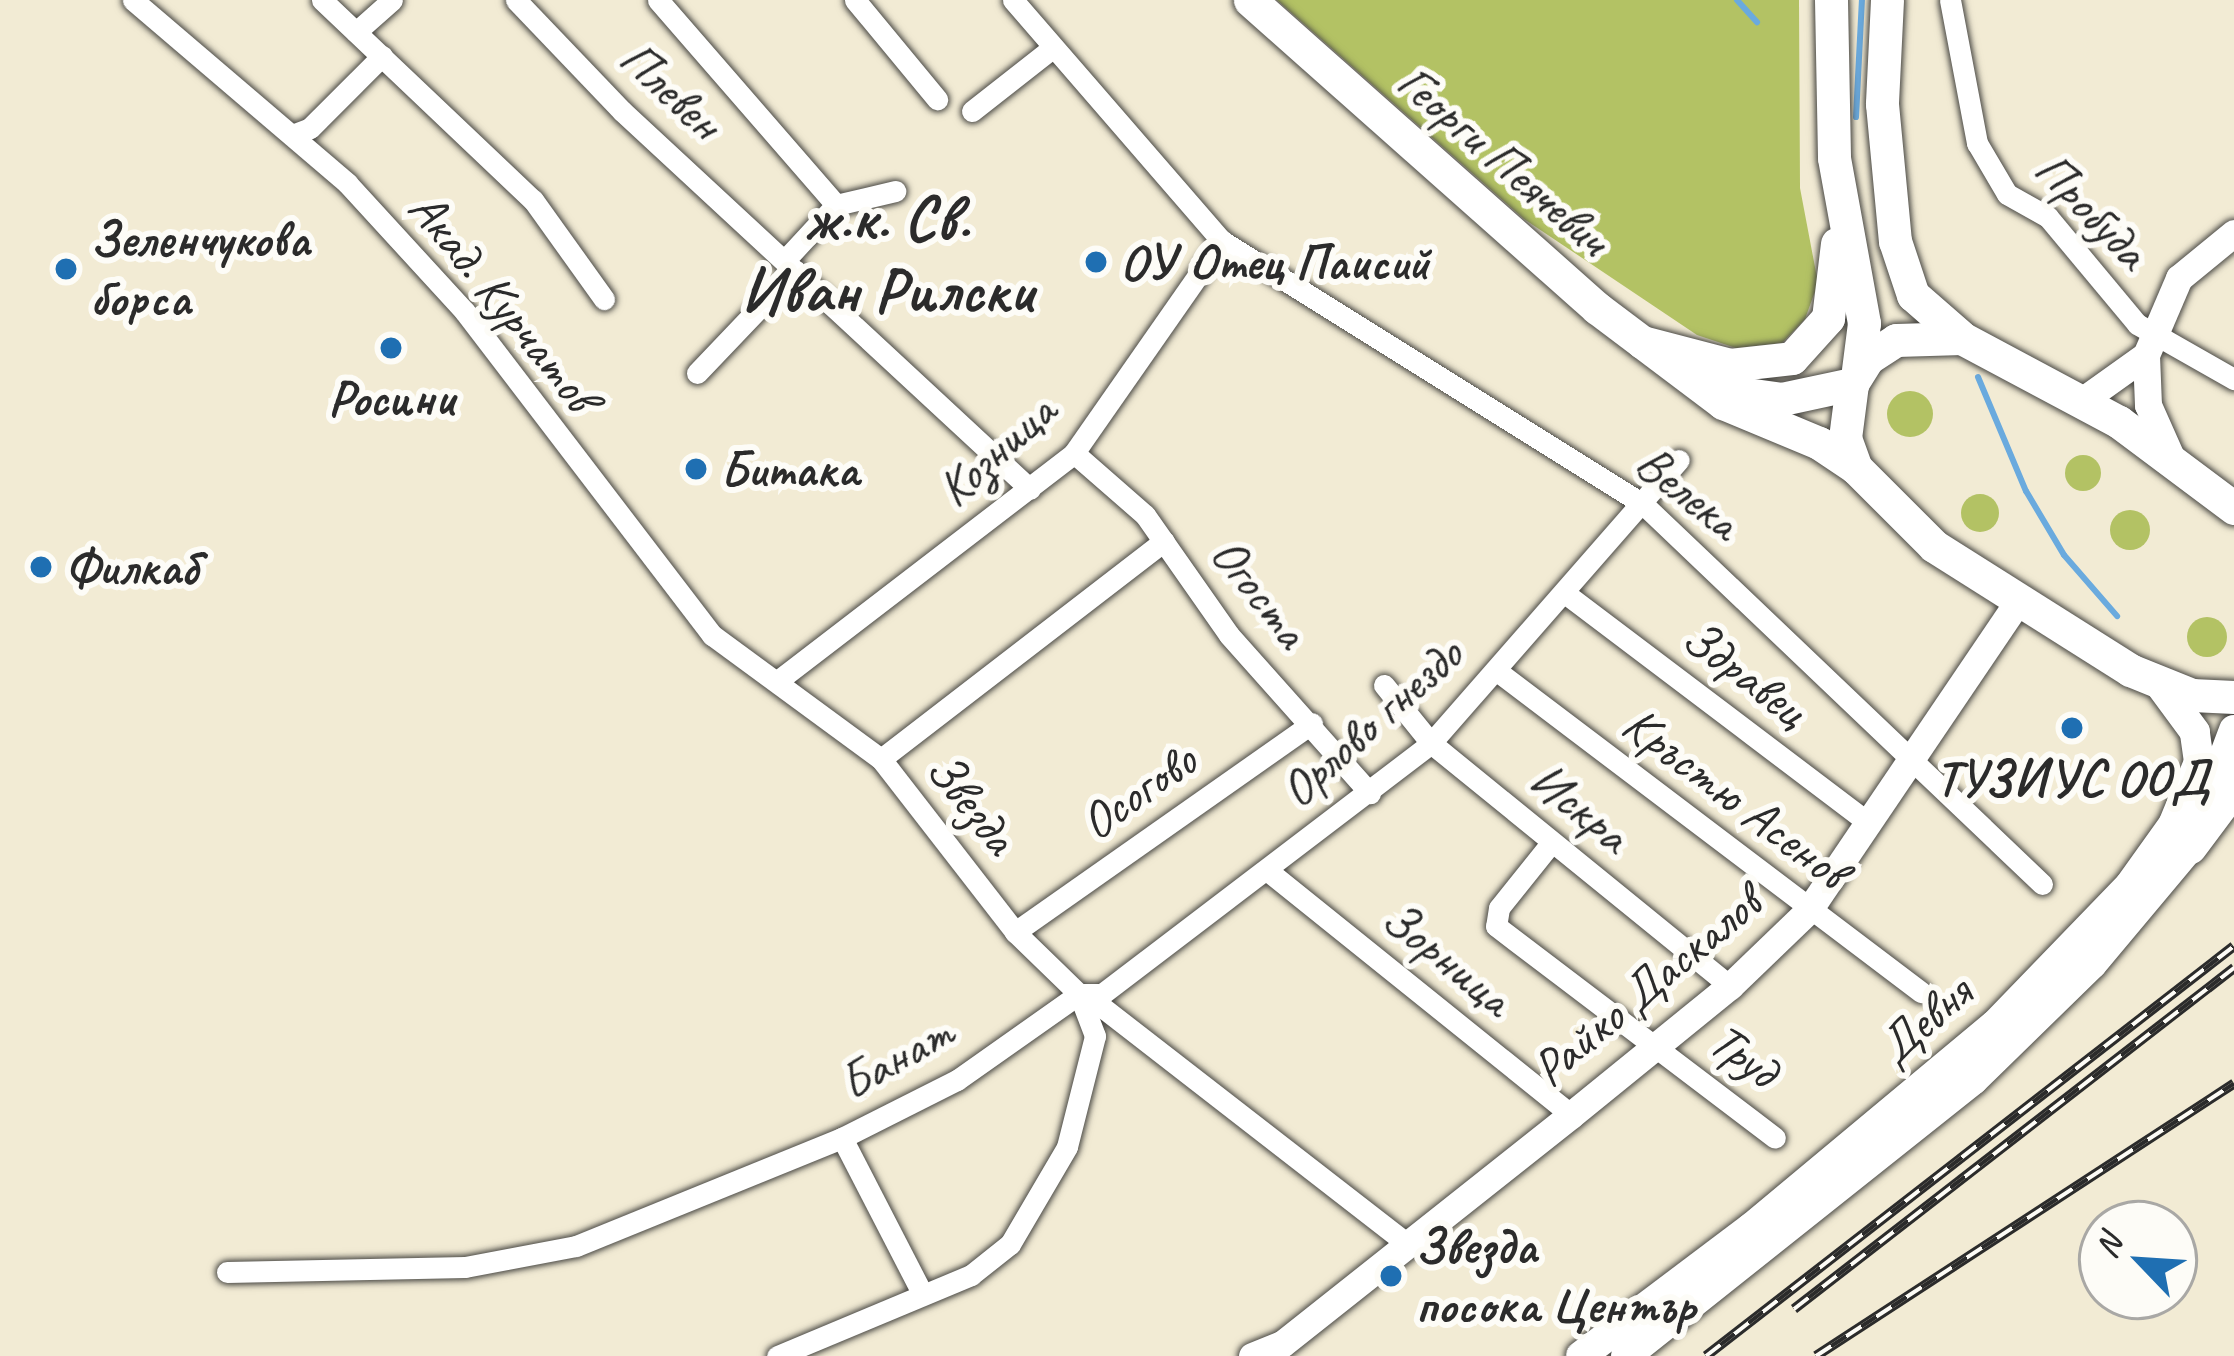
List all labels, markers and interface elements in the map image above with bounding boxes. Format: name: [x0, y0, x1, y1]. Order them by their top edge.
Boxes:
street label: Плевен: [607, 27, 735, 153]
street label: Георги Пеячевич: [1385, 51, 1623, 269]
street label: Прoбудa: [2022, 139, 2162, 281]
street label: Акад. Курчатов: [396, 179, 610, 423]
district label: ж.к. Св. Иван Рилски: [740, 181, 1034, 329]
place label: Зеленчукова борса: [90, 209, 310, 329]
place label: ОУ Отец Паисий: [1120, 231, 1431, 293]
marker: ОУ Отец Паисий: [1083, 249, 1109, 275]
marker: Зеленчукова борса: [53, 256, 79, 282]
marker: Росини: [378, 335, 404, 361]
place label: Росини: [328, 367, 454, 429]
street label: Козница: [924, 381, 1068, 519]
street label: Велека: [1624, 432, 1752, 552]
place label: Битака: [720, 438, 859, 500]
marker: Битака: [683, 456, 709, 482]
street label: Огоста: [1198, 525, 1322, 659]
place label: Филкаб: [65, 536, 198, 598]
marker: Филкаб: [28, 554, 54, 580]
street label: Здравец: [1670, 606, 1820, 740]
street label: Орлово гнездо: [1267, 624, 1475, 820]
street label: Кръстю Асенов: [1611, 693, 1859, 901]
marker: ТУЗИУС ООД: [2059, 715, 2085, 741]
street label: Осогово: [1068, 729, 1208, 853]
street label: Звезда: [913, 740, 1031, 866]
place label: ТУЗИУС ООД: [1935, 747, 2209, 809]
street label: Искра: [1518, 748, 1642, 866]
street label: Райко Даскалов: [1519, 872, 1773, 1100]
street label: Зорница: [1370, 887, 1524, 1029]
street label: Девня: [1864, 962, 1984, 1078]
street label: Банат: [828, 1001, 964, 1113]
street label: Труд: [1697, 1009, 1791, 1101]
north arrow: [2078, 1200, 2198, 1320]
place label: Звезда посока Център: [1415, 1216, 1695, 1336]
text: N: [2085, 1228, 2131, 1264]
marker: Звезда посока Център: [1378, 1263, 1404, 1289]

